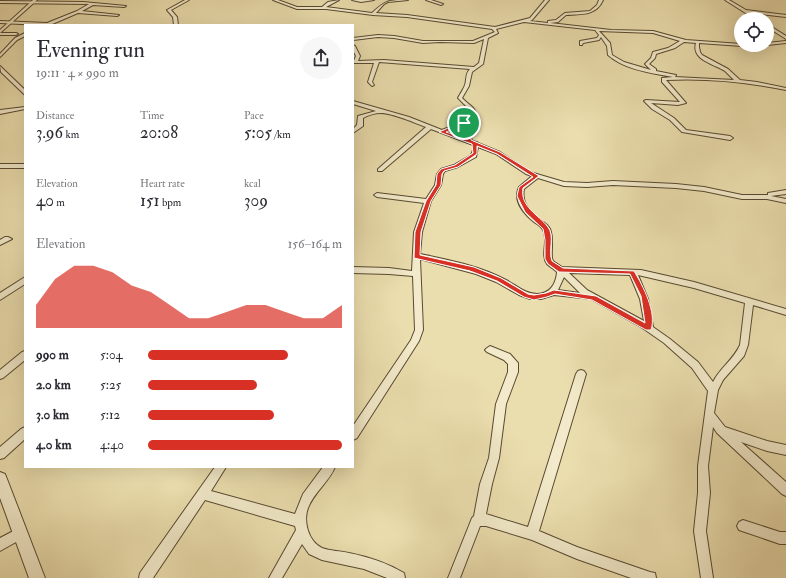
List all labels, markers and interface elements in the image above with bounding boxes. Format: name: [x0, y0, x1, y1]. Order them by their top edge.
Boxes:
map controls: [734, 12, 774, 52]
button: locate: [734, 12, 774, 52]
text: Evening run: [36, 36, 145, 64]
button: share: [300, 37, 342, 79]
text: 19:11 · 4 × 990 m: [36, 65, 119, 81]
pin: [447, 106, 481, 140]
text: Distance: [36, 109, 74, 122]
text: Time: [140, 109, 164, 122]
text: Pace: [244, 109, 264, 122]
icon: arrive: [453, 112, 475, 134]
text: 3.96: [36, 122, 63, 143]
text: 20:08: [140, 122, 178, 143]
text: 5:05: [244, 122, 272, 143]
text: km: [63, 128, 79, 141]
text: /km: [272, 128, 291, 141]
text: Elevation: [36, 177, 78, 190]
text: Heart rate: [140, 177, 185, 190]
text: kcal: [244, 177, 261, 190]
text: 40: [36, 190, 54, 211]
text: 151: [140, 190, 160, 211]
text: 309: [244, 190, 268, 211]
text: m: [54, 196, 65, 209]
text: bpm: [160, 196, 181, 209]
text: Elevation: [36, 236, 86, 252]
text: 156–164 m: [288, 236, 342, 252]
text: 990 m: [36, 347, 69, 363]
text: 5:04: [100, 347, 123, 363]
text: 2.0 km: [36, 377, 71, 393]
text: 5:25: [100, 377, 121, 393]
text: 3.0 km: [36, 407, 69, 423]
text: 5:12: [100, 407, 120, 423]
text: 4.0 km: [36, 437, 71, 453]
text: 4:40: [100, 437, 124, 453]

